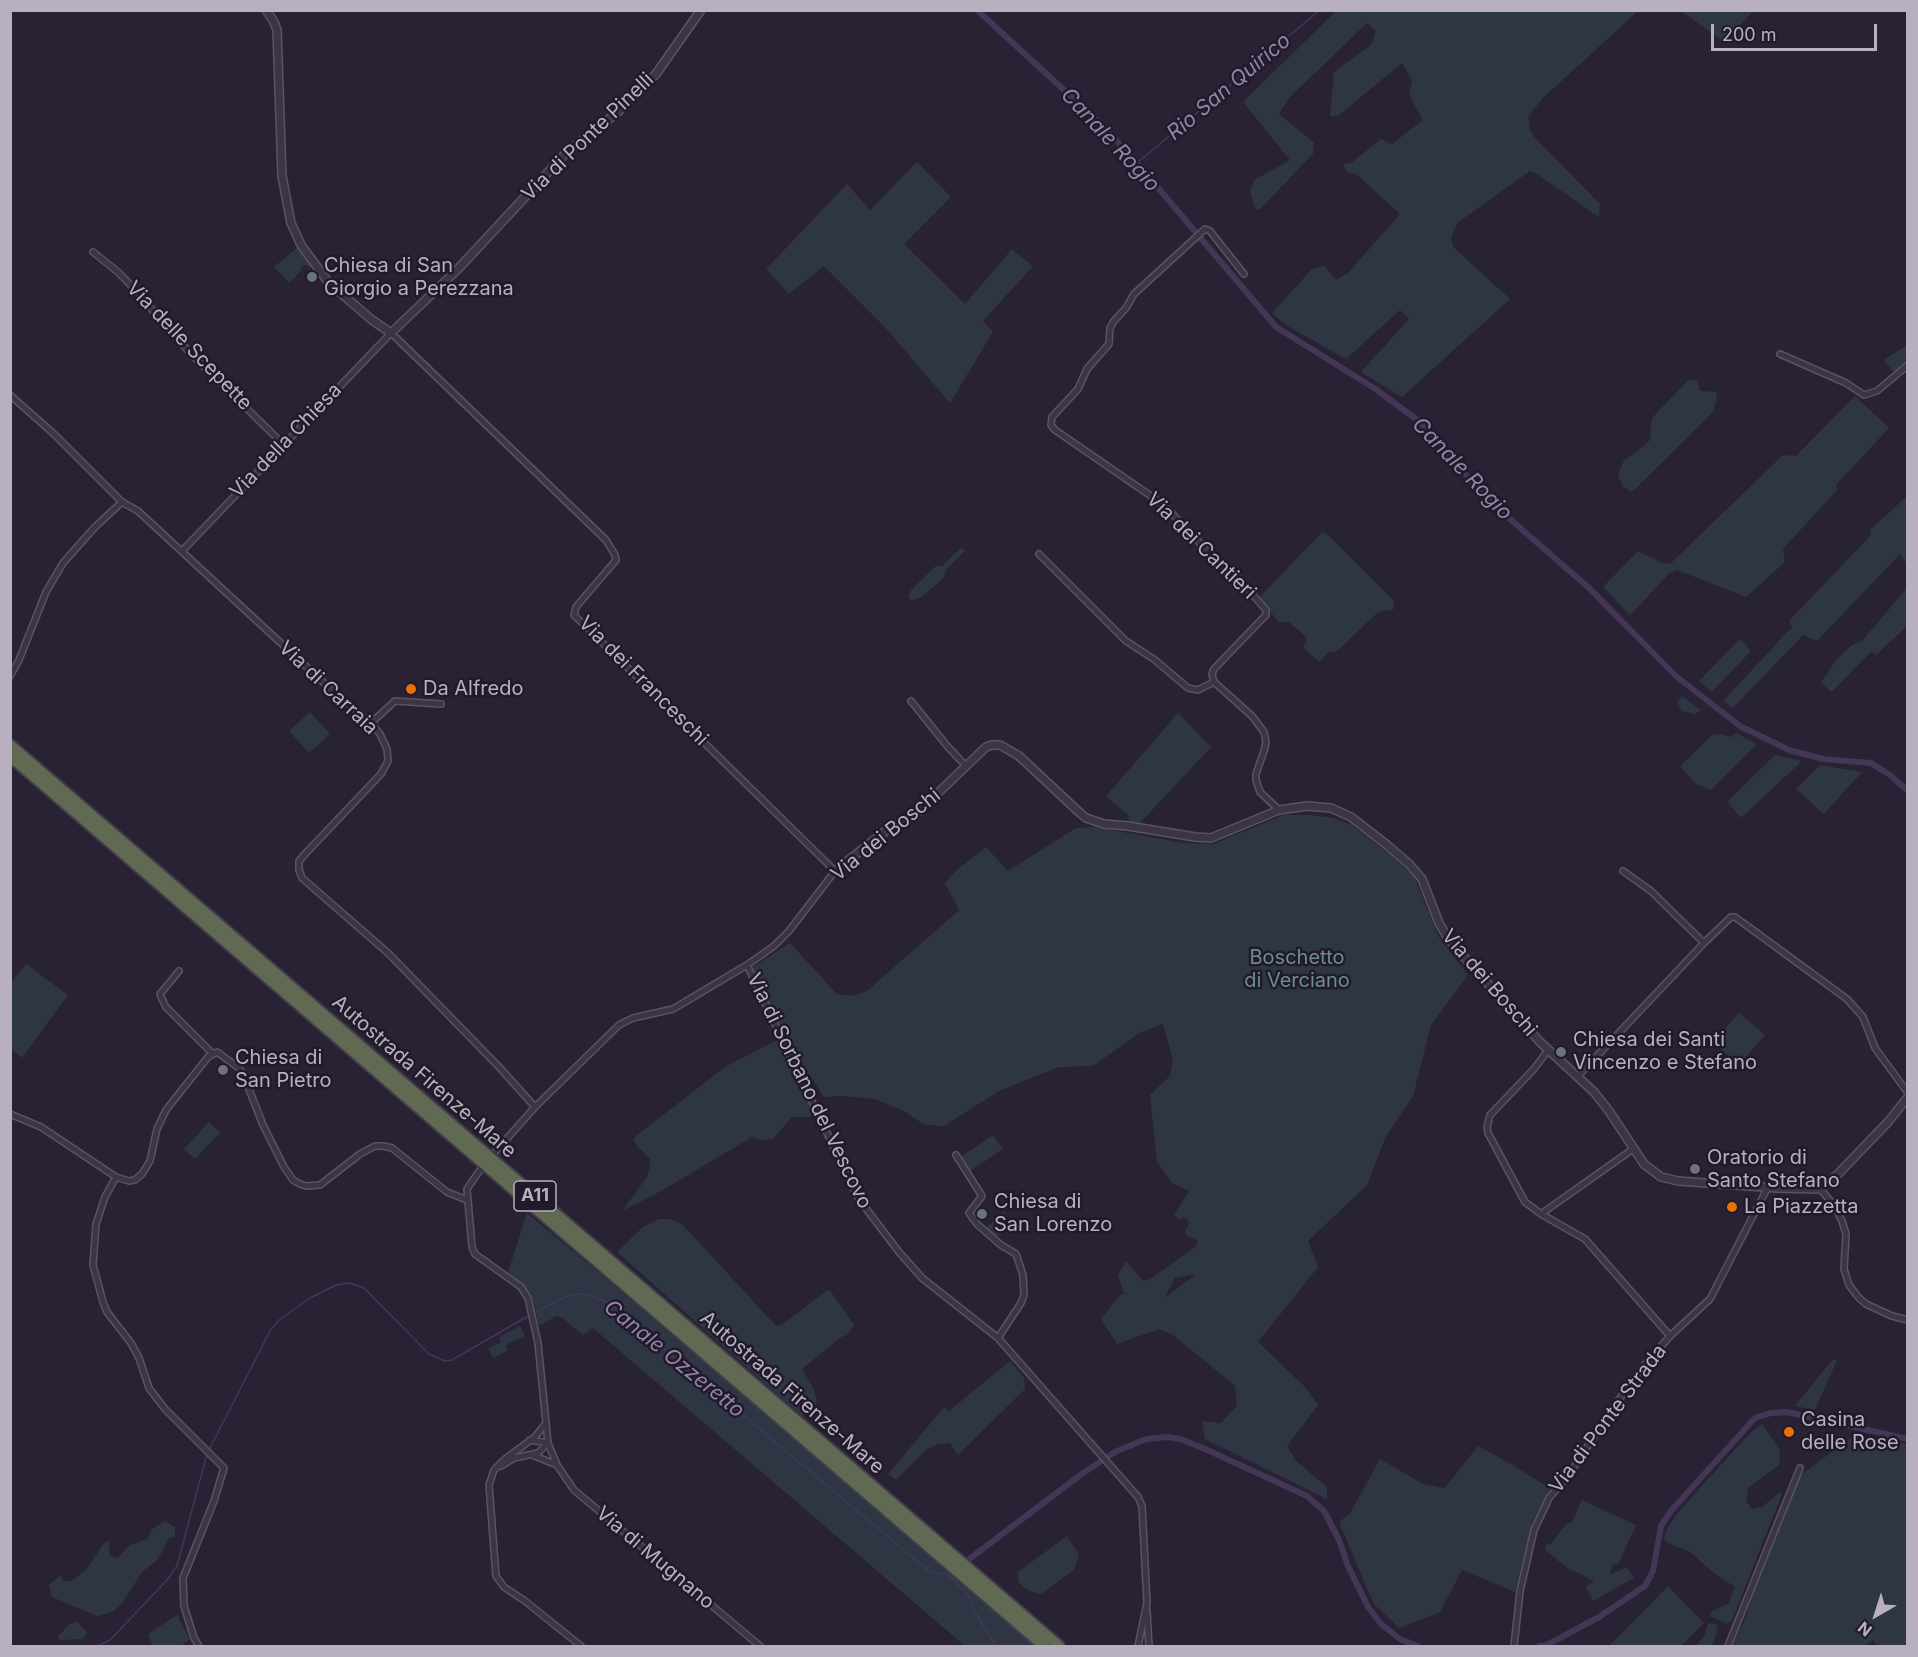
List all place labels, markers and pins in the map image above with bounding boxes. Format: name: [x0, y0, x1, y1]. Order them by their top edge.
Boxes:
place label: Chiesa di San Giorgio a Perezzana: [324, 254, 514, 301]
marker: Chiesa di San Giorgio a Perezzana: [305, 270, 319, 284]
place label: Da Alfredo: [423, 677, 523, 701]
marker: Da Alfredo: [404, 682, 418, 696]
place label: Chiesa dei Santi Vincenzo e Stefano: [1573, 1028, 1757, 1075]
marker: Chiesa dei Santi Vincenzo e Stefano: [1554, 1045, 1568, 1059]
place label: Chiesa di San Pietro: [235, 1046, 332, 1093]
marker: Chiesa di San Pietro: [216, 1063, 230, 1077]
place label: Oratorio di Santo Stefano: [1707, 1146, 1840, 1193]
marker: Oratorio di Santo Stefano: [1688, 1162, 1702, 1176]
place label: Chiesa di San Lorenzo: [994, 1190, 1112, 1237]
place label: La Piazzetta: [1744, 1195, 1858, 1219]
marker: La Piazzetta: [1725, 1200, 1739, 1214]
marker: Chiesa di San Lorenzo: [975, 1207, 989, 1221]
place label: Casina delle Rose: [1801, 1408, 1899, 1455]
marker: Casina delle Rose: [1782, 1425, 1796, 1439]

